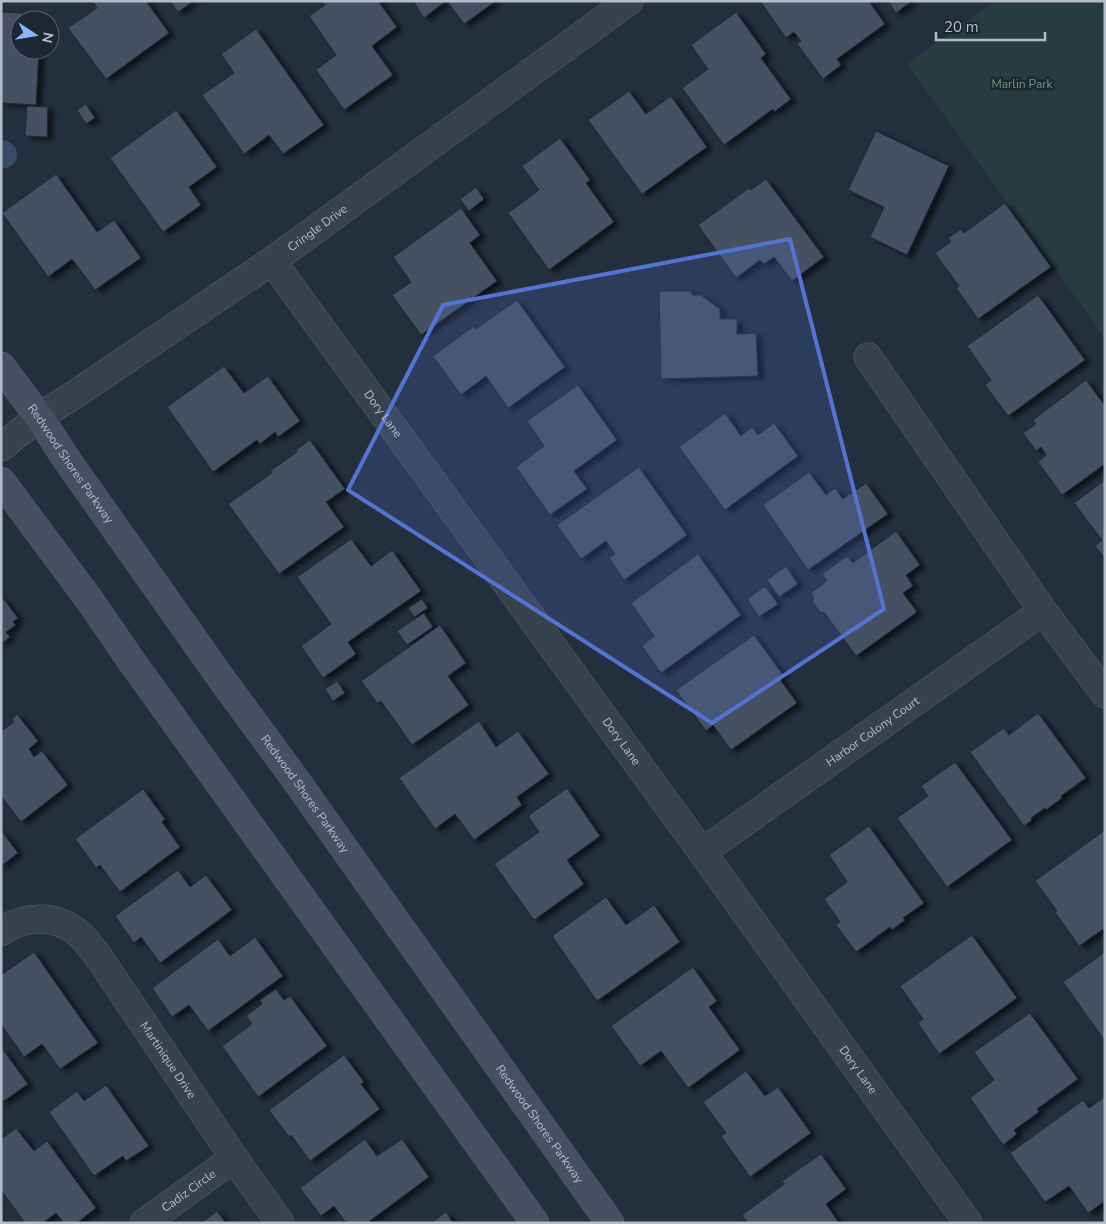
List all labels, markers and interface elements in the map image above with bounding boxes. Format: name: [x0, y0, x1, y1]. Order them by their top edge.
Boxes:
north arrow: [10, 10, 60, 60]
scale bar: [936, 10, 1045, 42]
text: 20 m: [944, 17, 979, 37]
text: N: [37, 30, 58, 45]
park label: Marlin Park: [991, 76, 1054, 92]
street label: Cringle Drive: [284, 201, 351, 255]
street label: Dory Lane: [360, 387, 406, 441]
street label: Redwood Shores Parkway: [24, 401, 118, 527]
street label: Harbor Colony Court: [823, 692, 923, 770]
street label: Dory Lane: [599, 714, 644, 769]
street label: Redwood Shores Parkway: [257, 732, 353, 857]
street label: Martinique Drive: [136, 1018, 200, 1102]
street label: Dory Lane: [836, 1043, 881, 1097]
street label: Redwood Shores Parkway: [492, 1062, 588, 1187]
street label: Cadiz Circle: [158, 1166, 219, 1216]

